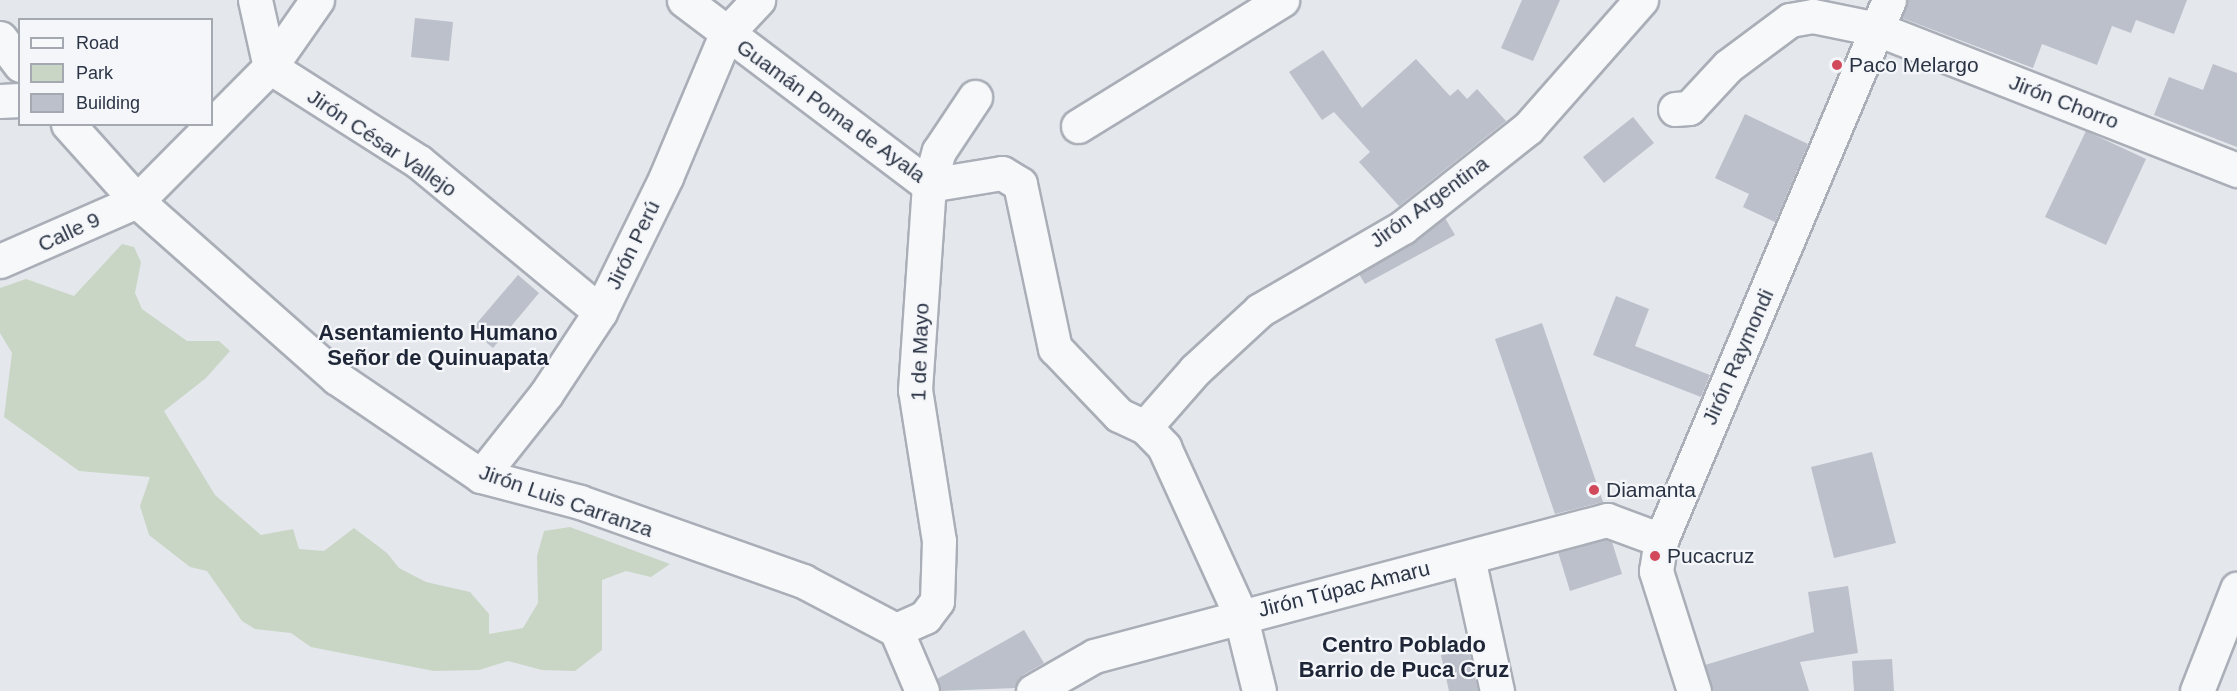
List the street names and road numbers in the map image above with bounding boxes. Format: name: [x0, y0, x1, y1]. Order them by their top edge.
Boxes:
street label: Guamán Poma de Ayala: [731, 34, 931, 188]
street label: Jirón Chorro: [2006, 70, 2122, 134]
street label: Jirón César Vallejo: [303, 84, 461, 202]
street label: Jirón Argentina: [1364, 150, 1494, 254]
street label: Jirón Perú: [601, 196, 665, 294]
street label: Calle 9: [34, 207, 104, 257]
street label: Jirón Raymondi: [1697, 285, 1779, 429]
street label: 1 de Mayo: [906, 303, 934, 401]
street label: Jirón Luis Carranza: [476, 459, 656, 543]
street label: Jirón Túpac Amaru: [1255, 555, 1433, 623]

